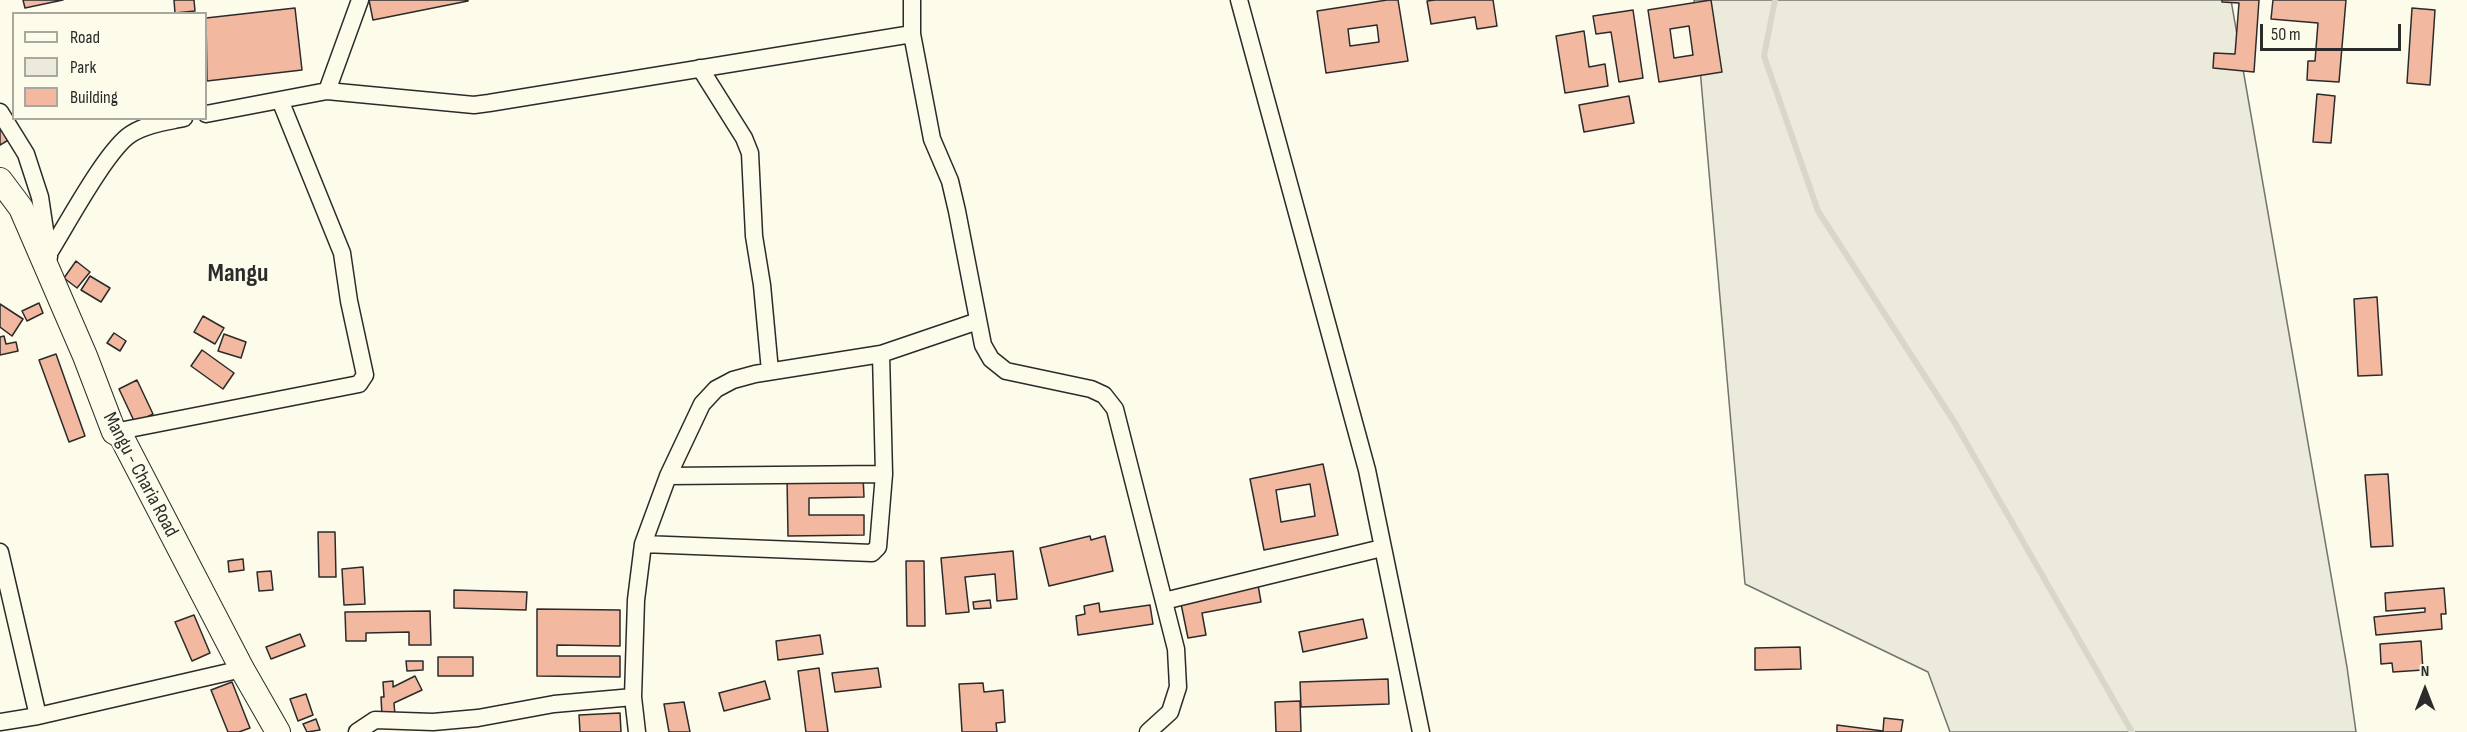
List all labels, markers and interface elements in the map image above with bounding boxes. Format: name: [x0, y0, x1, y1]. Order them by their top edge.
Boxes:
legend: [12, 12, 207, 120]
scale bar: [2263, 12, 2404, 50]
text: 50 m: [2271, 24, 2301, 45]
text: Road: [70, 27, 100, 48]
text: Park: [70, 57, 96, 78]
text: Building: [70, 87, 118, 108]
district label: Mangu: [208, 258, 268, 290]
street label: Mangu - Charia Road: [97, 409, 183, 541]
north arrow: [2395, 660, 2455, 720]
text: N: [2421, 662, 2429, 681]

